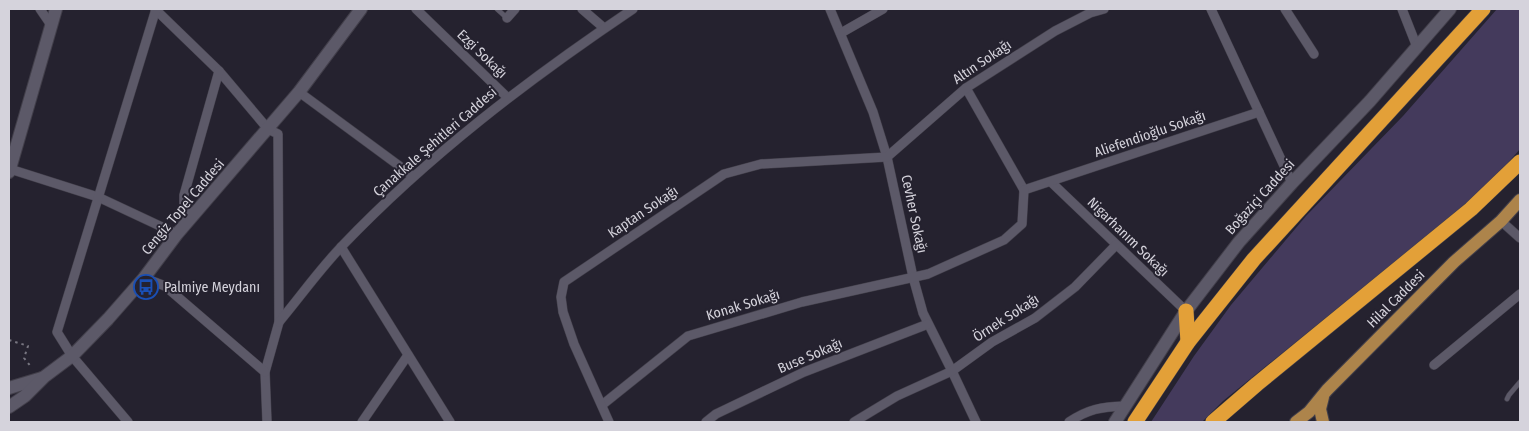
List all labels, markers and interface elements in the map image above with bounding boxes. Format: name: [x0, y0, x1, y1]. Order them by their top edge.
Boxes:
street label: Ezgi Sokağı: [453, 26, 511, 82]
street label: Altın Sokağı: [949, 36, 1015, 88]
street label: Çanakkale Şehitleri Caddesi: [370, 84, 500, 200]
street label: Aliefendioğlu Sokağı: [1092, 107, 1208, 161]
street label: Cengiz Topel Caddesi: [138, 156, 228, 258]
street label: Boğaziçi Caddesi: [1222, 156, 1298, 238]
street label: Cevher Sokağı: [897, 173, 931, 255]
street label: Kaptan Sokağı: [605, 182, 681, 242]
street label: Nigarhanım Sokağı: [1084, 194, 1172, 280]
street label: Hilal Caddesi: [1364, 267, 1428, 331]
bus stop icon: Palmiye Meydanı: [133, 274, 159, 300]
place label: Palmiye Meydanı: [164, 279, 260, 296]
street label: Konak Sokağı: [704, 286, 782, 324]
street label: Örnek Sokağı: [969, 290, 1042, 346]
street label: Buse Sokağı: [775, 335, 845, 377]

